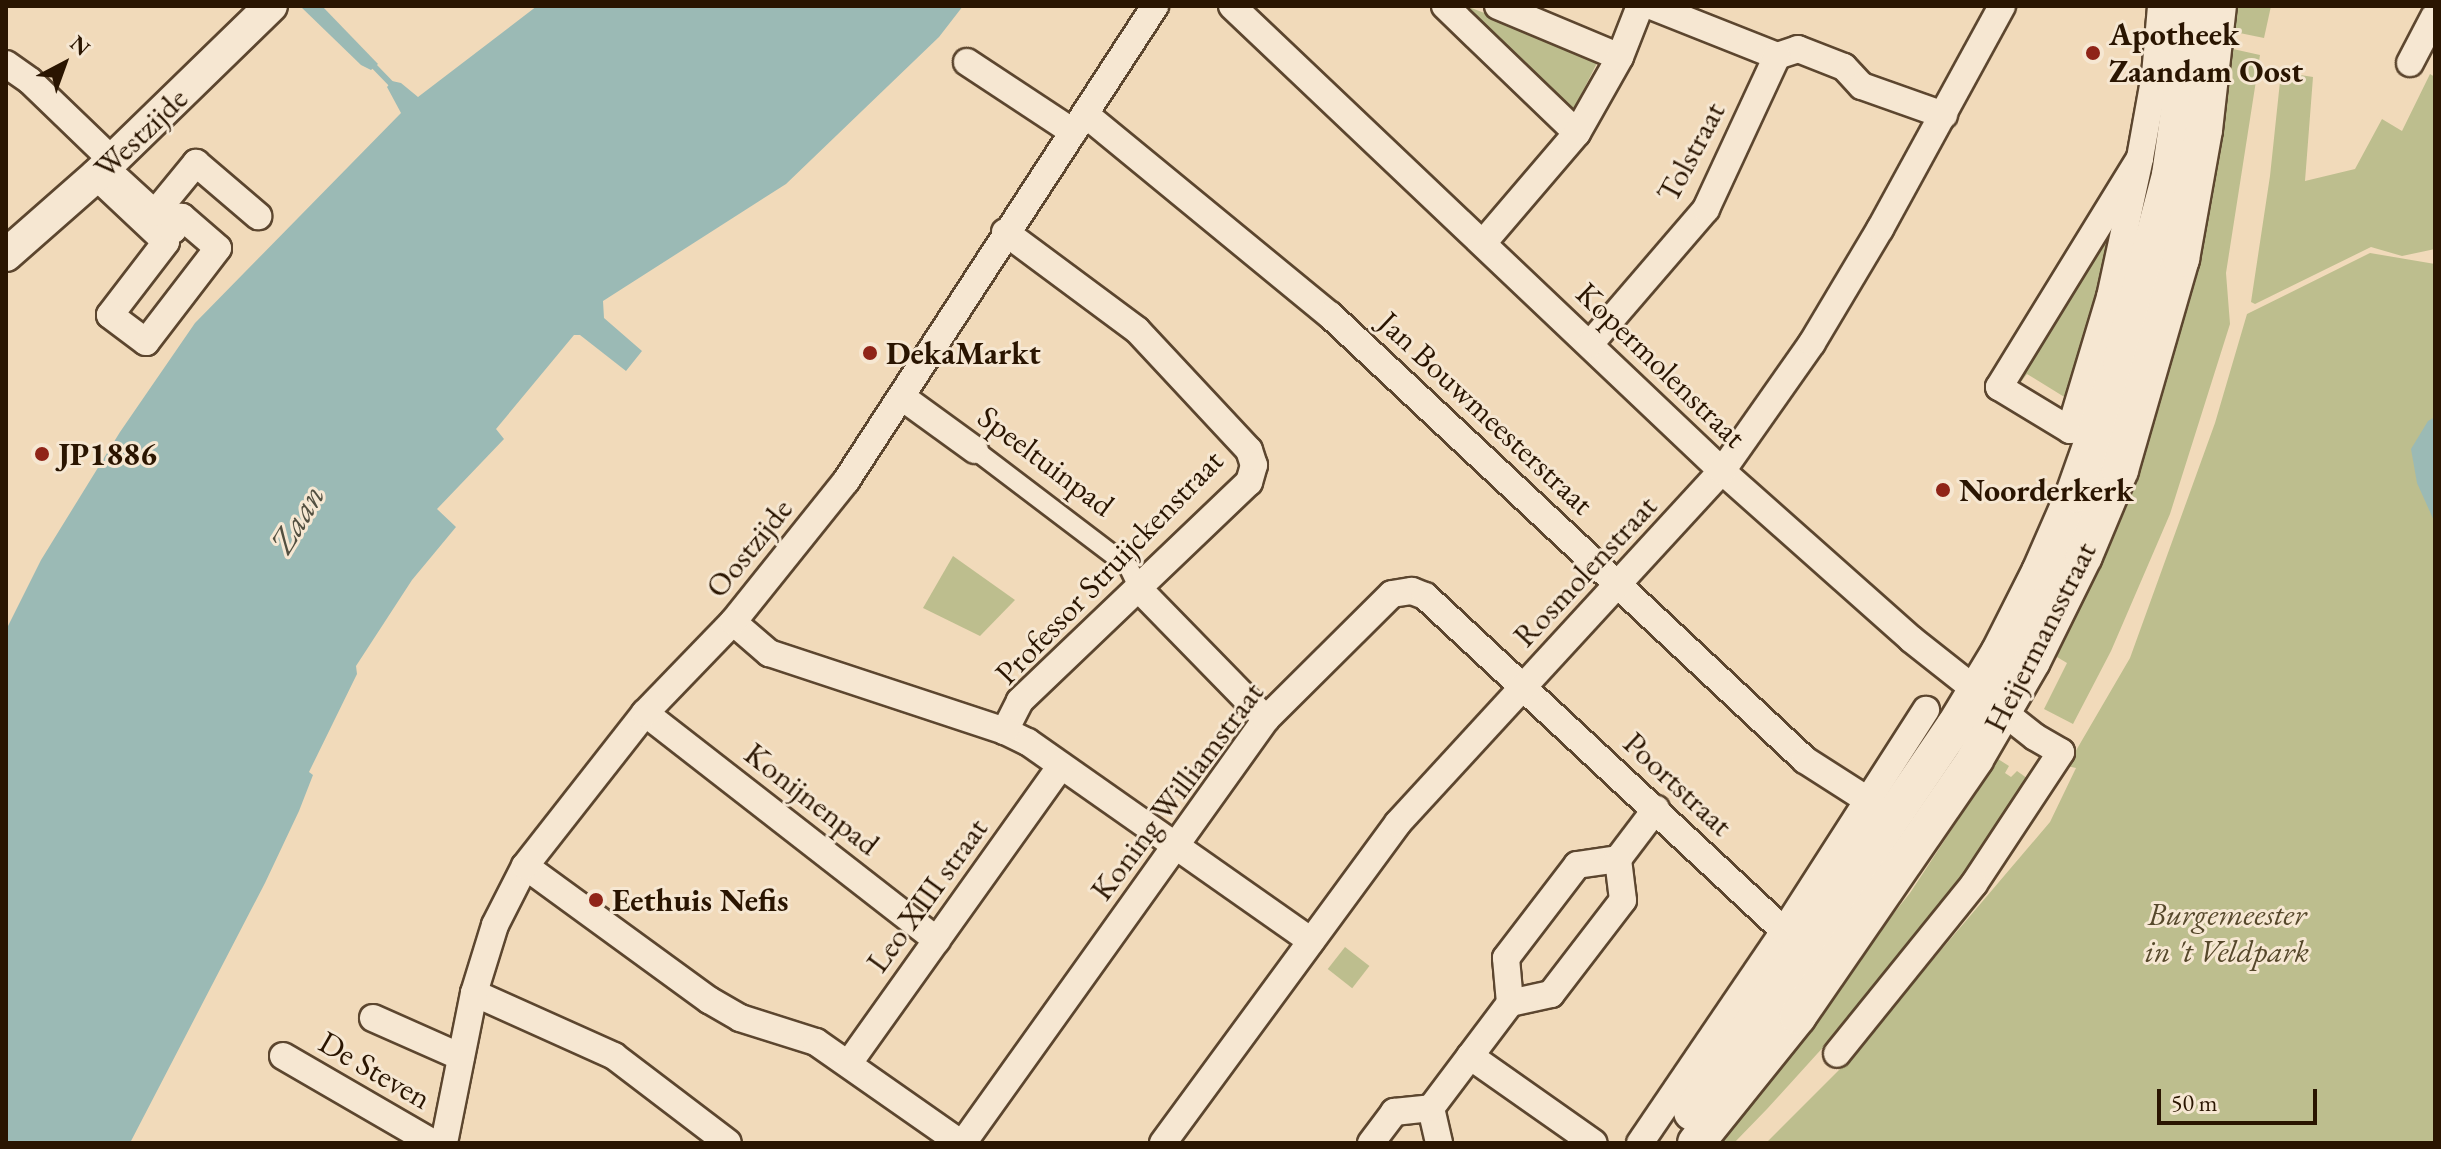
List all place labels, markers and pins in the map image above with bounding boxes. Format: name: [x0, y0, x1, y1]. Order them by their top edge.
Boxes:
place label: Apotheek Zaandam Oost: [2109, 16, 2303, 91]
marker: Apotheek Zaandam Oost: [2084, 44, 2102, 62]
place label: DekaMarkt: [886, 334, 1041, 372]
marker: DekaMarkt: [861, 344, 879, 362]
place label: JP1886: [58, 435, 157, 473]
marker: JP1886: [33, 445, 51, 463]
place label: Noorderkerk: [1959, 471, 2134, 509]
marker: Noorderkerk: [1934, 481, 1952, 499]
place label: Eethuis Nefis: [612, 881, 789, 919]
marker: Eethuis Nefis: [587, 891, 605, 909]

